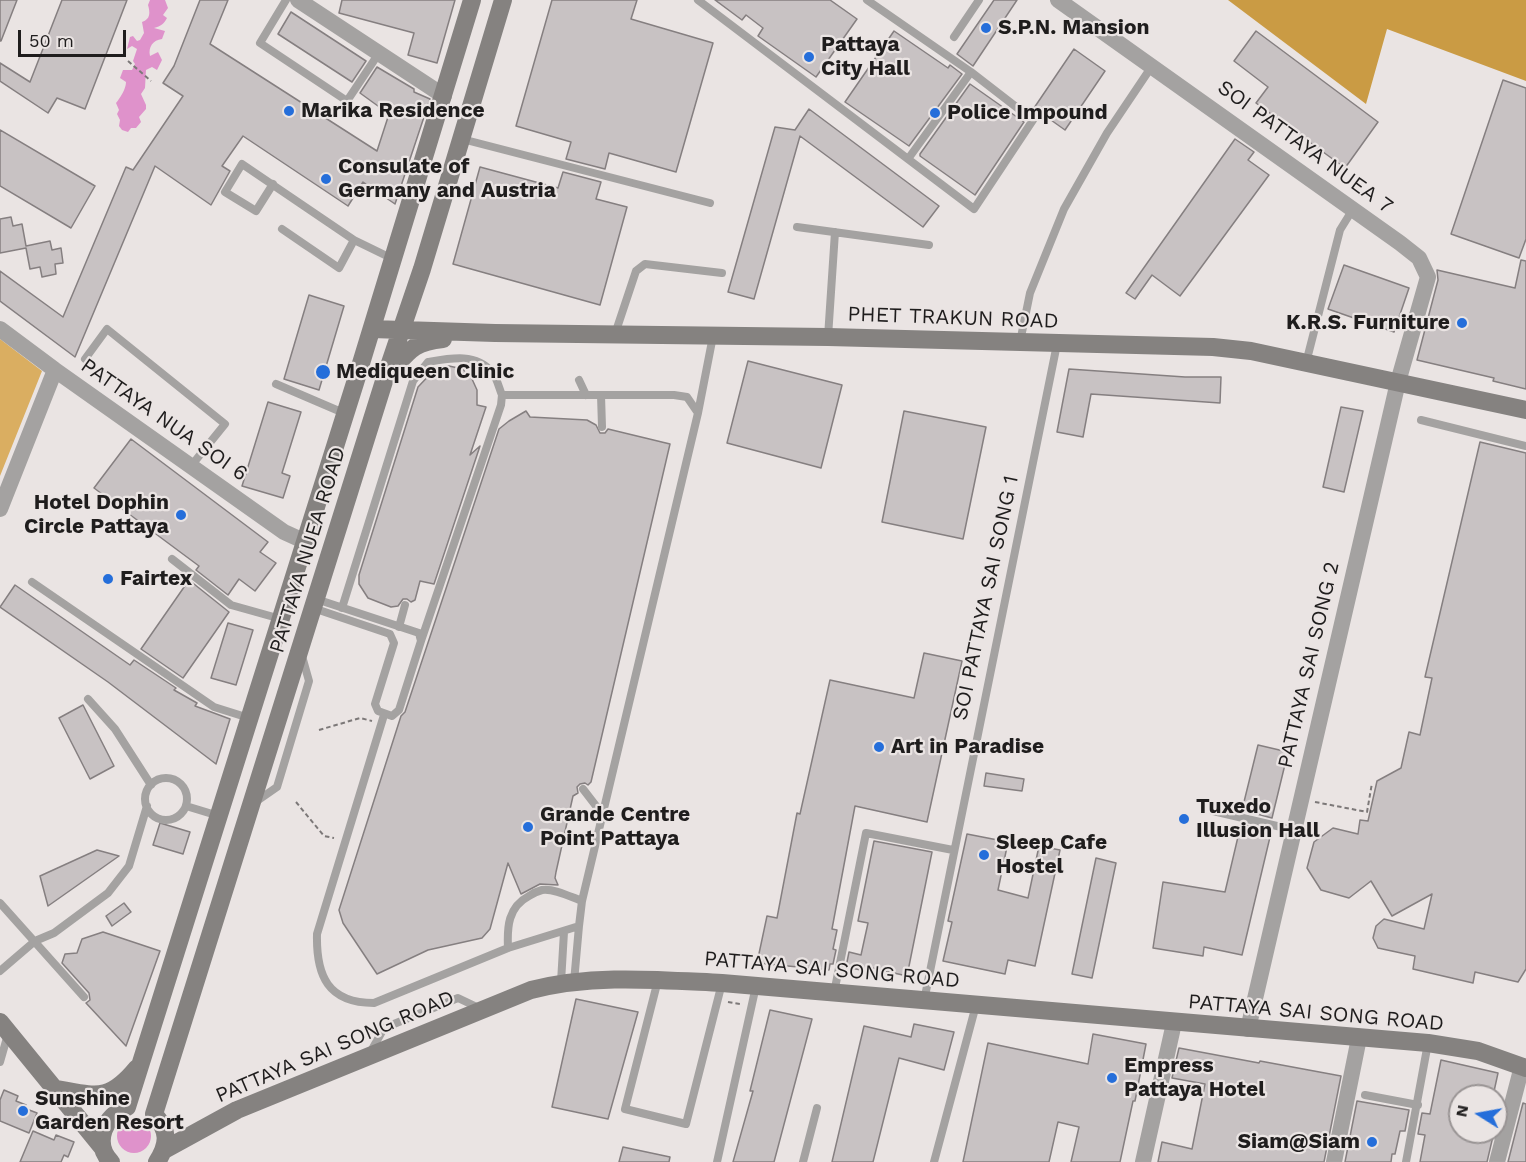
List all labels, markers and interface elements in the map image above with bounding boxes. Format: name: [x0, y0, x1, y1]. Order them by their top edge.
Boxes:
place label: S.P.N. Mansion: [998, 15, 1150, 41]
scale bar: [21, 18, 129, 56]
marker: S.P.N. Mansion: [979, 21, 993, 35]
text: 50 m: [29, 30, 74, 51]
place label: Pattaya City Hall: [821, 32, 910, 82]
marker: Pattaya City Hall: [802, 50, 816, 64]
street label: SOI PATTAYA NUEA 7: [1212, 75, 1398, 219]
place label: Marika Residence: [301, 98, 485, 124]
place label: Police Impound: [947, 100, 1108, 126]
marker: Marika Residence: [282, 104, 296, 118]
marker: Police Impound: [928, 106, 942, 120]
place label: Consulate of Germany and Austria: [338, 154, 556, 204]
marker: Consulate of Germany and Austria: [319, 172, 333, 186]
street label: PHET TRAKUN ROAD: [847, 302, 1059, 334]
place label: K.R.S. Furniture: [1286, 310, 1450, 336]
marker: K.R.S. Furniture: [1455, 316, 1469, 330]
street label: PATTAYA NUA SOI 6: [76, 353, 252, 487]
place label: Mediqueen Clinic: [336, 359, 514, 385]
marker: Mediqueen Clinic: [314, 363, 332, 381]
street label: PATTAYA NUEA ROAD: [265, 444, 351, 656]
street label: SOI PATTAYA SAI SONG 1: [948, 473, 1024, 723]
place label: Hotel Dophin Circle Pattaya: [24, 490, 169, 540]
marker: Hotel Dophin Circle Pattaya: [174, 508, 188, 522]
street label: PATTAYA SAI SONG 2: [1273, 559, 1345, 771]
place label: Fairtex: [120, 566, 192, 592]
marker: Fairtex: [101, 572, 115, 586]
place label: Art in Paradise: [891, 734, 1044, 760]
marker: Art in Paradise: [872, 740, 886, 754]
place label: Tuxedo Illusion Hall: [1196, 794, 1320, 844]
place label: Grande Centre Point Pattaya: [540, 802, 690, 852]
marker: Tuxedo Illusion Hall: [1177, 812, 1191, 826]
marker: Grande Centre Point Pattaya: [521, 820, 535, 834]
place label: Sleep Cafe Hostel: [996, 830, 1107, 880]
marker: Sleep Cafe Hostel: [977, 848, 991, 862]
street label: PATTAYA SAI SONG ROAD: [703, 946, 961, 994]
street label: PATTAYA SAI SONG ROAD: [212, 985, 458, 1109]
street label: PATTAYA SAI SONG ROAD: [1187, 989, 1445, 1037]
place label: Empress Pattaya Hotel: [1124, 1053, 1265, 1103]
marker: Empress Pattaya Hotel: [1105, 1071, 1119, 1085]
north arrow: [1448, 1084, 1508, 1144]
place label: Sunshine Garden Resort: [35, 1086, 184, 1136]
text: N: [1451, 1103, 1472, 1118]
marker: Sunshine Garden Resort: [16, 1104, 30, 1118]
place label: Siam@Siam: [1237, 1129, 1360, 1155]
marker: Siam@Siam: [1365, 1135, 1379, 1149]

